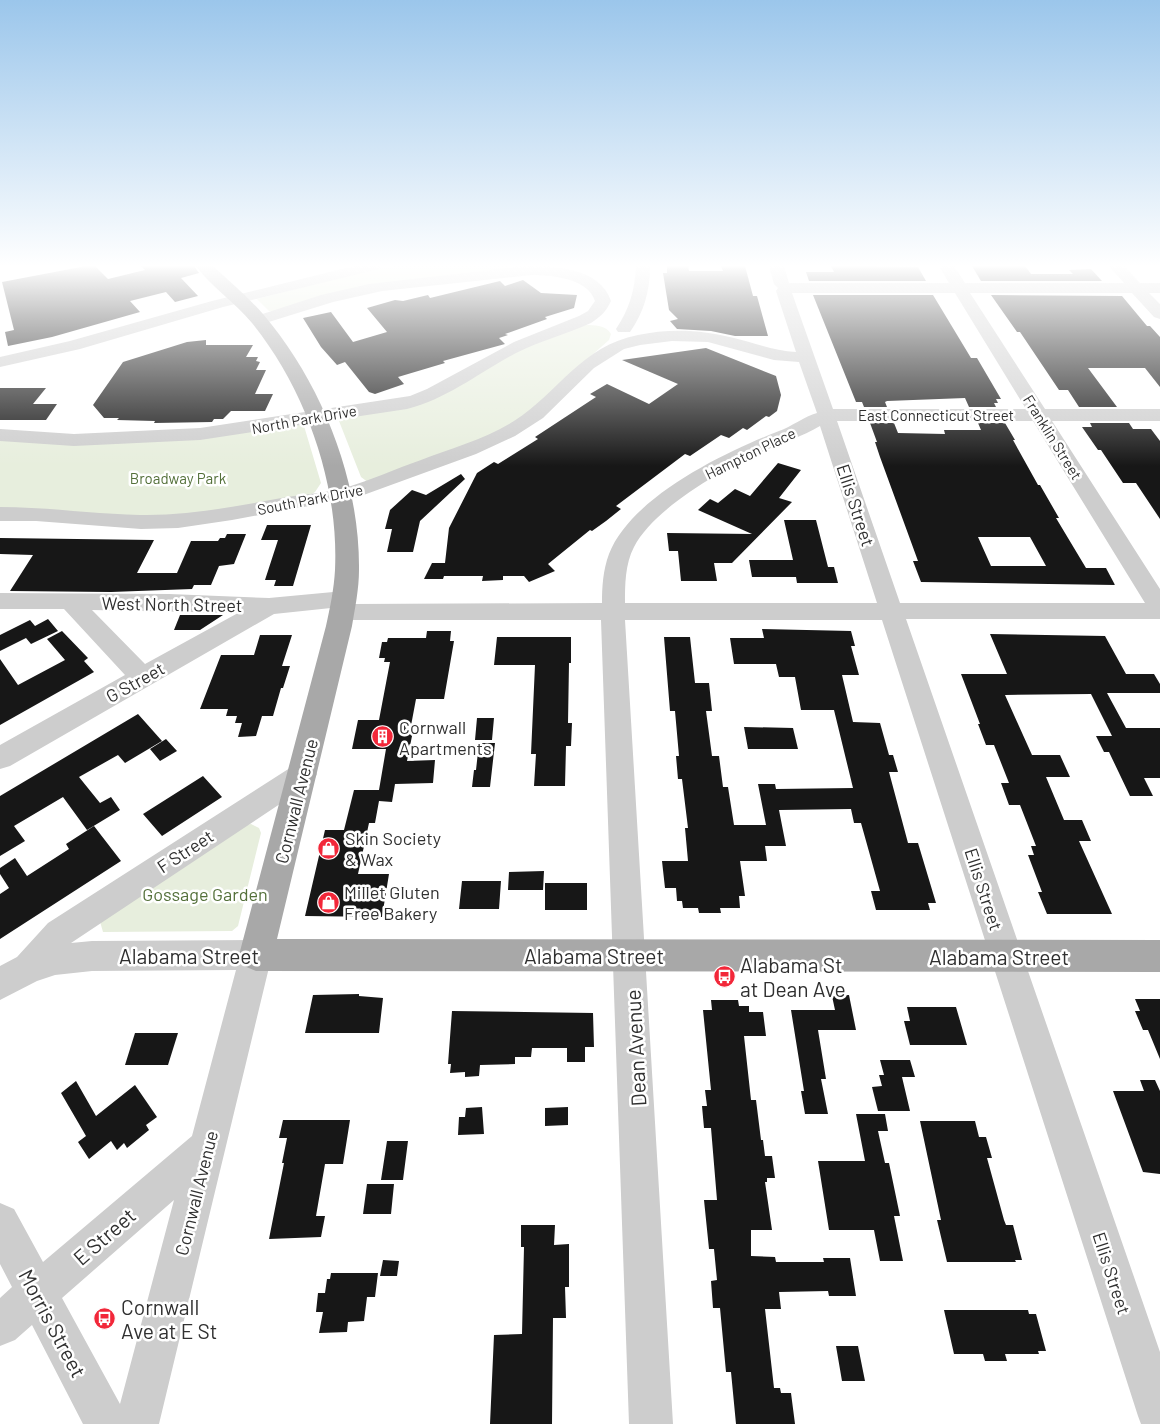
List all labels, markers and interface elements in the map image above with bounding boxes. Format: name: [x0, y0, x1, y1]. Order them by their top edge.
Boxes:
street label: Franklin Street: [1020, 391, 1086, 483]
street label: North Park Drive: [250, 401, 358, 437]
street label: East Connecticut Street: [858, 406, 1014, 424]
street label: Hampton Place: [702, 423, 798, 483]
street label: Ellis Street: [832, 461, 880, 549]
park label: Broadway Park: [130, 469, 227, 487]
street label: South Park Drive: [256, 480, 364, 518]
street label: West North Street: [101, 592, 243, 616]
street label: G Street: [102, 657, 168, 707]
place label: Cornwall Apartments: [399, 716, 492, 759]
building icon: Cornwall Apartments: [371, 725, 395, 749]
street label: Cornwall Avenue: [270, 736, 322, 866]
street label: F Street: [153, 825, 217, 877]
place label: Skin Society & Wax: [345, 827, 441, 870]
shop icon: Skin Society & Wax: [317, 836, 341, 860]
street label: Ellis Street: [960, 845, 1008, 933]
place label: Millet Gluten Free Bakery: [344, 881, 440, 924]
park label: Gossage Garden: [142, 883, 268, 905]
shop icon: Millet Gluten Free Bakery: [316, 890, 340, 914]
street label: Alabama Street: [119, 943, 259, 968]
street label: Alabama Street: [524, 943, 664, 968]
street label: Alabama Street: [929, 944, 1069, 969]
place label: Alabama St at Dean Ave: [740, 952, 846, 1001]
bus stop icon: Alabama St at Dean Ave: [712, 964, 736, 988]
street label: Dean Avenue: [619, 989, 651, 1107]
street label: Cornwall Avenue: [170, 1128, 222, 1258]
street label: E Street: [68, 1202, 140, 1270]
street label: Ellis Street: [1088, 1229, 1136, 1317]
street label: Morris Street: [14, 1265, 92, 1381]
place label: Cornwall Ave at E St: [121, 1294, 217, 1343]
bus stop icon: Cornwall Ave at E St: [93, 1306, 117, 1330]

